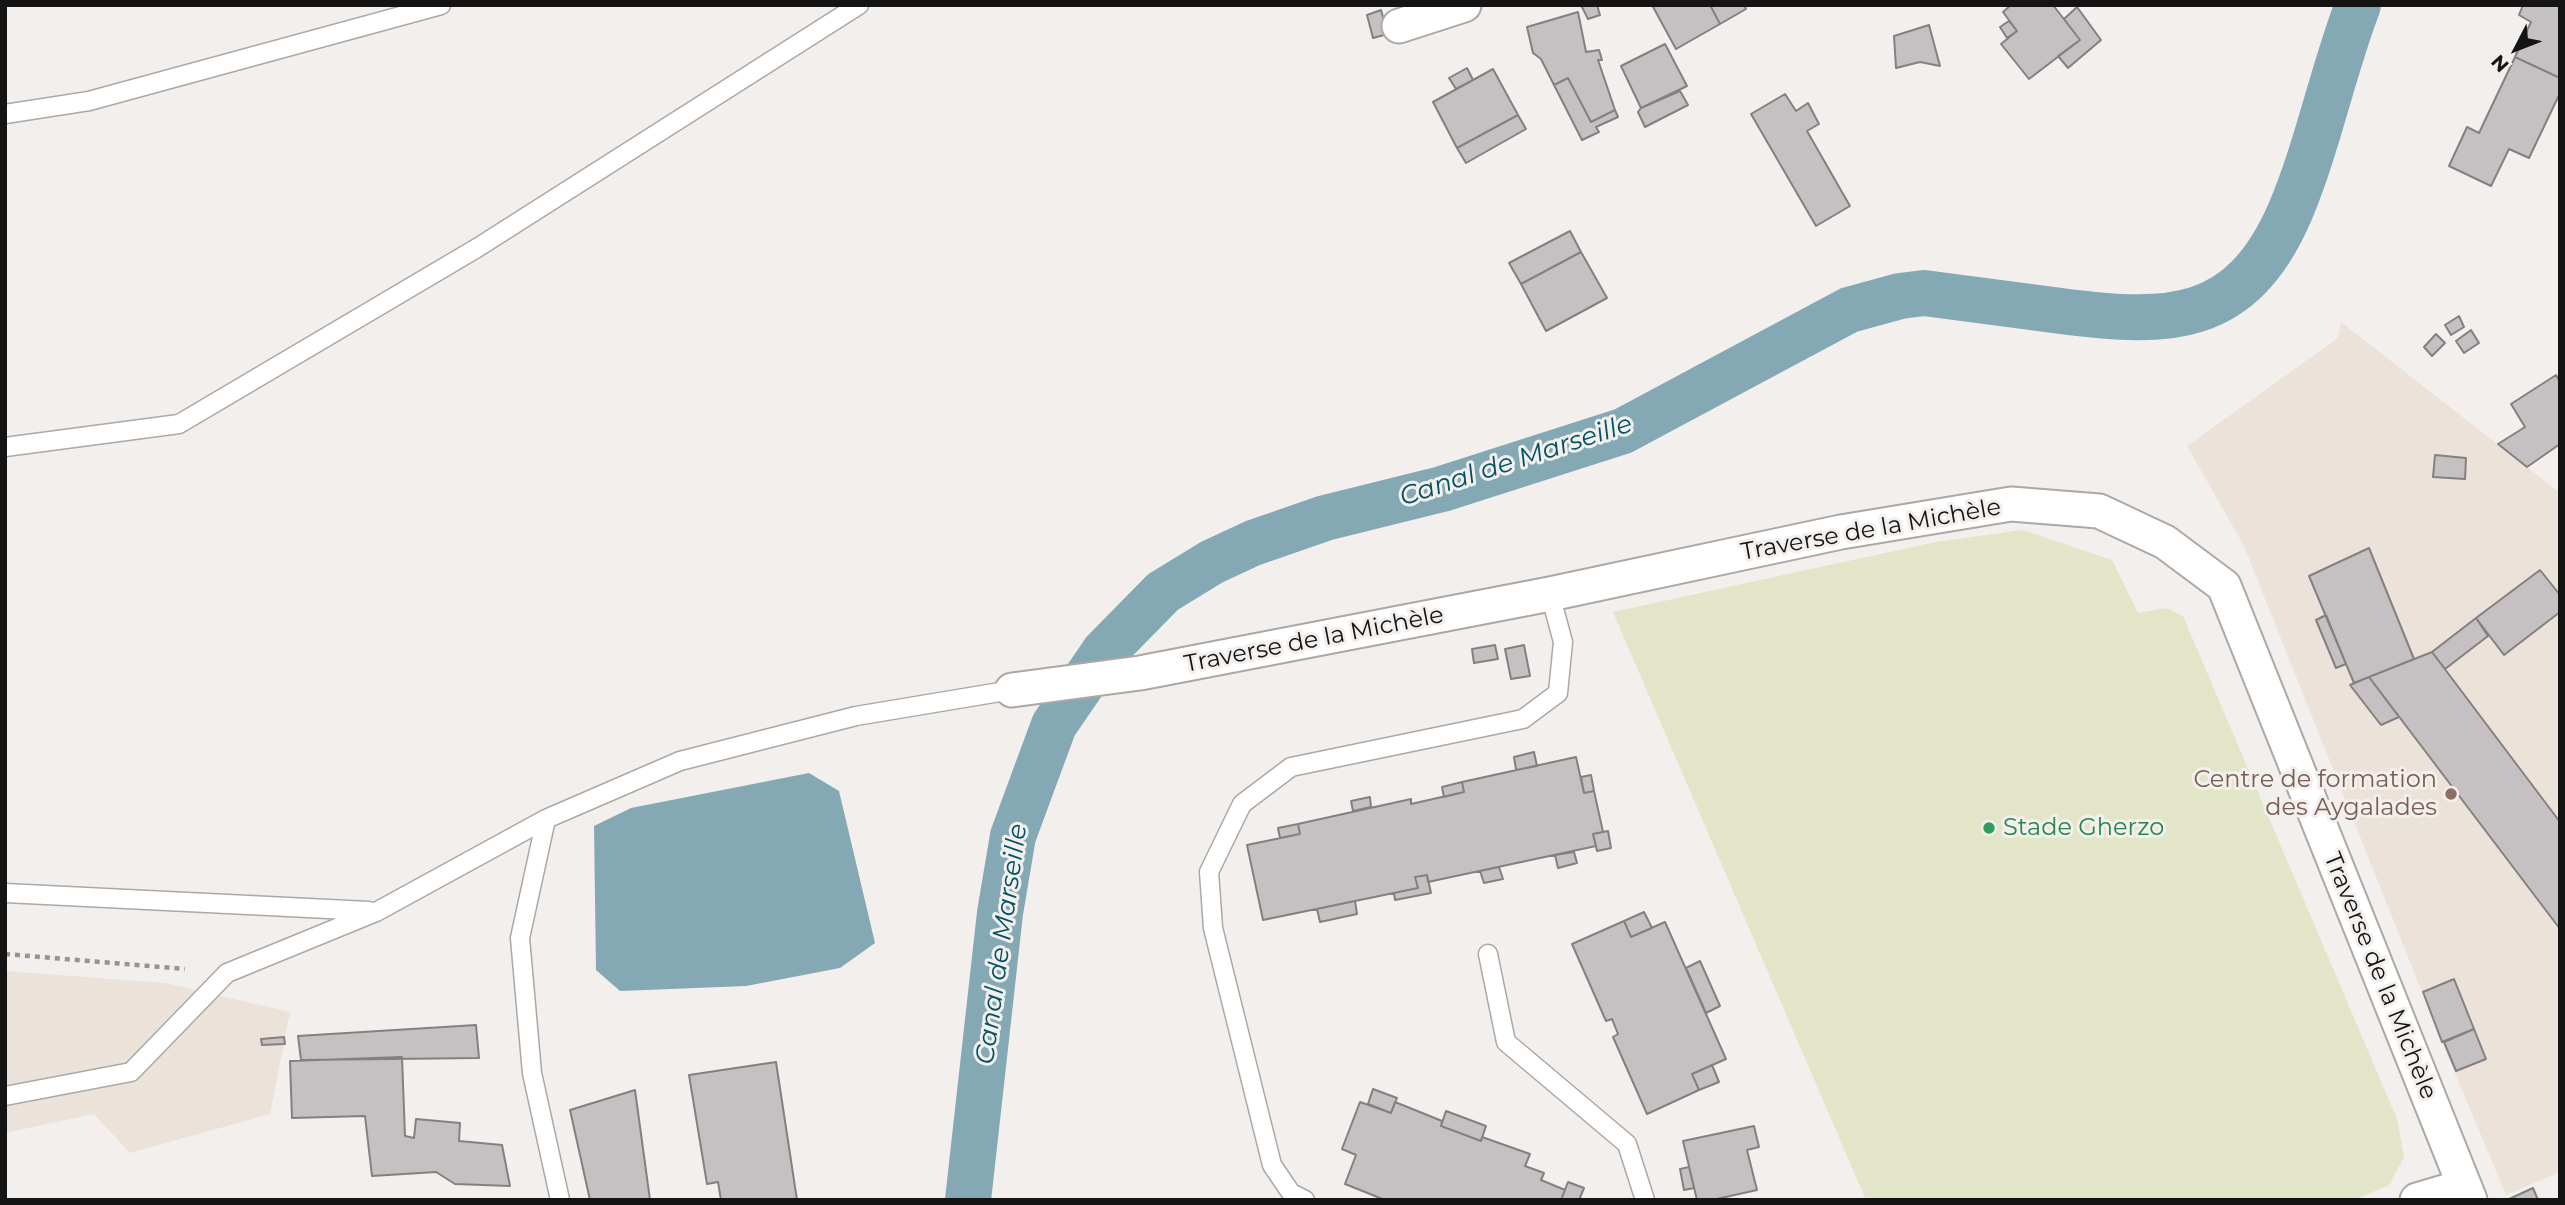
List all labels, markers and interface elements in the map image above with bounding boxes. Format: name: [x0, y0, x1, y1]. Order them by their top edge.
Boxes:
north arrow: [2481, 14, 2551, 84]
text: N: [2486, 50, 2514, 77]
water label: Canal de Marseille: [1396, 409, 1636, 513]
street label: Traverse de la Michèle: [1739, 493, 2003, 567]
street label: Traverse de la Michèle: [1182, 601, 1446, 679]
place label: Centre de formation des Aygalades: [2193, 766, 2437, 822]
marker: Centre de formation des Aygalades: [2443, 786, 2459, 802]
place label: Stade Gherzo: [2003, 814, 2164, 842]
marker: Stade Gherzo: [1981, 820, 1997, 836]
water label: Canal de Marseille: [970, 822, 1034, 1066]
street label: Traverse de la Michèle: [2317, 848, 2443, 1104]

